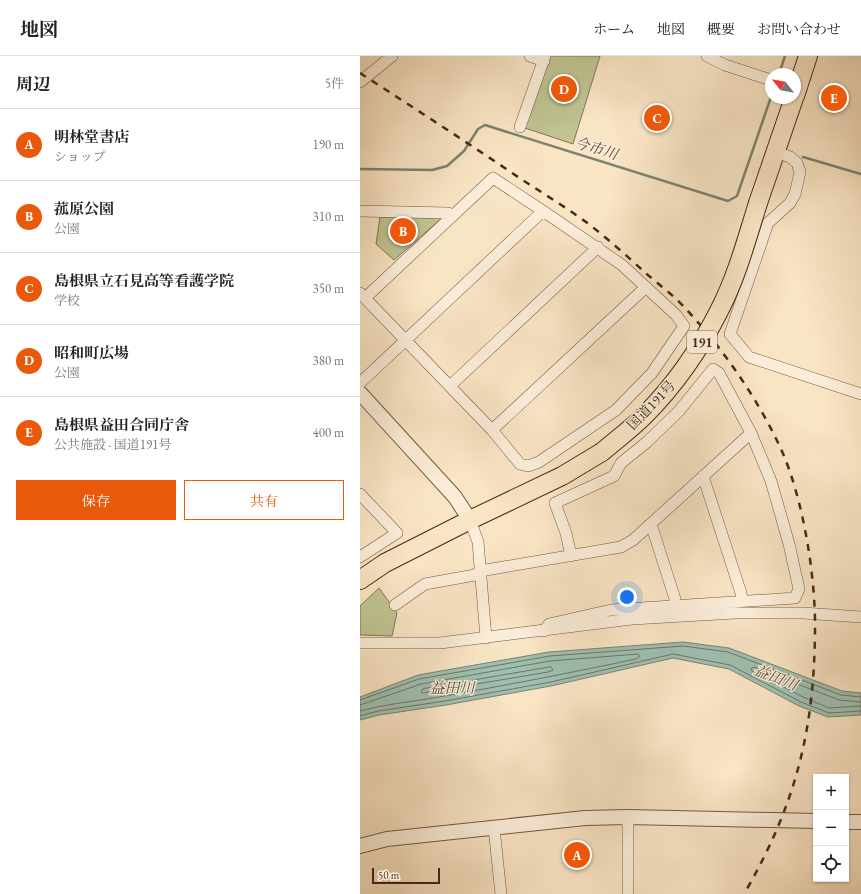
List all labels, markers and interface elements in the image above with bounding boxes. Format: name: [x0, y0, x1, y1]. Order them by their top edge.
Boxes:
text: 地図: [20, 17, 58, 42]
text: ホーム: [593, 20, 635, 38]
text: 地図: [657, 20, 685, 38]
text: 概要: [707, 20, 735, 38]
text: お問い合わせ: [757, 20, 841, 38]
north arrow: [765, 68, 801, 104]
text: 周辺: [16, 73, 50, 95]
pin: D: [551, 74, 577, 104]
text: 5件: [325, 75, 344, 92]
pin: E: [821, 83, 847, 113]
pin: C: [644, 103, 670, 133]
text: 明林堂書店: [54, 127, 129, 146]
water label: 今市川: [572, 132, 622, 164]
text: A: [24, 136, 34, 153]
text: 190 m: [313, 136, 344, 153]
text: ショップ: [54, 148, 106, 165]
text: 菰原公園: [54, 199, 114, 218]
text: B: [25, 208, 33, 225]
text: 310 m: [313, 208, 344, 225]
pin: B: [390, 216, 416, 246]
text: 公園: [54, 220, 80, 237]
text: 島根県立石見高等看護学院: [54, 271, 234, 290]
text: C: [24, 280, 34, 297]
text: 350 m: [313, 280, 344, 297]
text: 学校: [54, 292, 80, 309]
road number: 191: [687, 331, 717, 353]
text: 昭和町広場: [54, 343, 129, 362]
text: D: [24, 352, 34, 369]
text: 380 m: [313, 352, 344, 369]
text: 公園: [54, 364, 80, 381]
street label: 国道191号: [623, 376, 679, 434]
text: 島根県益田合同庁舎: [54, 415, 189, 434]
text: E: [25, 424, 33, 441]
text: 400 m: [313, 424, 344, 441]
text: 公共施設 · 国道191号: [54, 436, 172, 453]
button: 保存: [16, 480, 176, 520]
button: 共有: [184, 480, 344, 520]
your location: [617, 587, 637, 607]
water label: 益田川: [752, 660, 802, 695]
water label: 益田川: [429, 678, 476, 697]
map controls: [813, 774, 849, 882]
button: +: [813, 774, 849, 810]
button: −: [813, 810, 849, 846]
pin: A: [564, 840, 590, 870]
button: locate: [813, 846, 849, 882]
scale bar: [372, 866, 440, 885]
text: 50 m: [378, 868, 399, 882]

